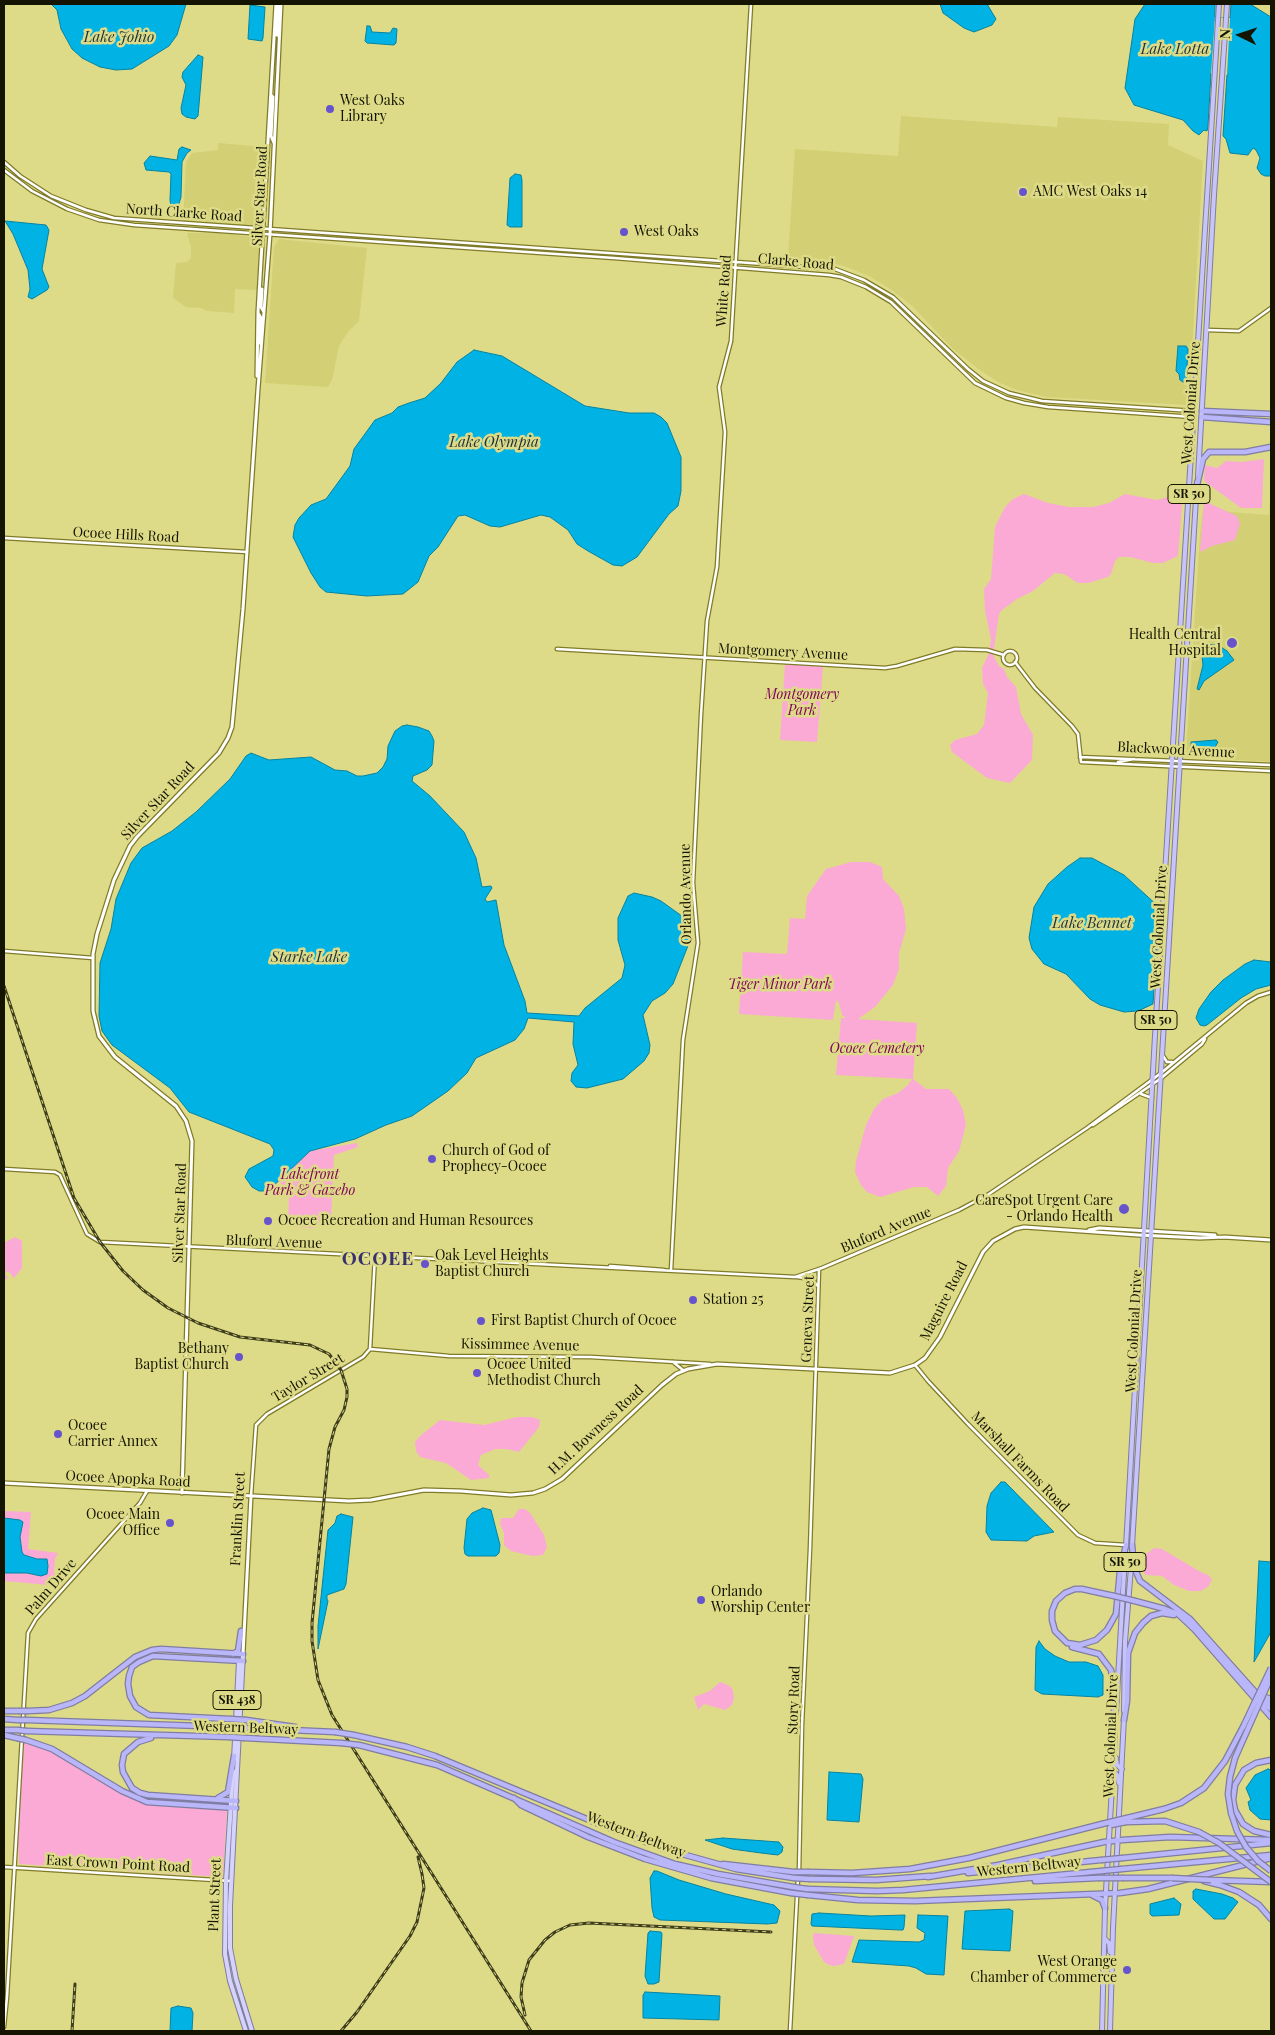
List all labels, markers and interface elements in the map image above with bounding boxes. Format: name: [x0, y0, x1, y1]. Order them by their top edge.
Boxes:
north arrow: [1215, 10, 1265, 60]
water label: Lake Johio: [84, 28, 154, 46]
text: N: [1215, 28, 1234, 40]
water label: Lake Lotta: [1141, 40, 1209, 58]
place label: West Oaks Library: [340, 93, 405, 125]
marker: West Oaks Library: [324, 103, 336, 115]
street label: Silver Star Road: [249, 146, 271, 246]
place label: AMC West Oaks 14: [1033, 184, 1147, 200]
marker: AMC West Oaks 14: [1017, 186, 1029, 198]
street label: North Clarke Road: [125, 201, 243, 225]
place label: West Oaks: [634, 224, 699, 240]
marker: West Oaks: [618, 226, 630, 238]
street label: Clarke Road: [757, 250, 835, 274]
street label: White Road: [713, 254, 735, 328]
street label: West Colonial Drive: [1178, 341, 1204, 465]
water label: Lake Olympia: [449, 433, 539, 451]
road number: SR 50: [1168, 484, 1210, 504]
street label: Ocoee Hills Road: [72, 524, 180, 546]
place label: Health Central Hospital: [1129, 627, 1221, 660]
marker: Health Central Hospital: [1225, 636, 1239, 650]
street label: Montgomery Avenue: [718, 640, 848, 664]
park label: Montgomery Park: [765, 687, 839, 720]
street label: Blackwood Avenue: [1117, 739, 1235, 761]
street label: Silver Star Road: [118, 759, 198, 843]
street label: Orlando Avenue: [677, 843, 695, 945]
street label: West Colonial Drive: [1147, 865, 1171, 989]
water label: Lake Bennet: [1052, 914, 1132, 932]
water label: Starke Lake: [271, 948, 347, 966]
park label: Tiger Minor Park: [728, 977, 832, 993]
road number: SR 50: [1135, 1010, 1177, 1030]
park label: Ocoee Cemetery: [830, 1041, 924, 1057]
place label: Church of God of Prophecy-Ocoee: [442, 1143, 550, 1176]
marker: Church of God of Prophecy-Ocoee: [426, 1153, 438, 1165]
street label: Silver Star Road: [170, 1163, 190, 1263]
park label: Lakefront Park & Gazebo: [265, 1167, 355, 1200]
place label: CareSpot Urgent Care - Orlando Health: [975, 1193, 1113, 1226]
marker: CareSpot Urgent Care - Orlando Health: [1117, 1202, 1131, 1216]
street label: Bluford Avenue: [838, 1203, 934, 1257]
place label: Ocoee Recreation and Human Resources: [278, 1213, 533, 1229]
marker: Ocoee Recreation and Human Resources: [262, 1215, 274, 1227]
street label: Bluford Avenue: [225, 1232, 323, 1252]
district label: OCOEE: [341, 1248, 415, 1270]
place label: Oak Level Heights Baptist Church: [435, 1248, 548, 1280]
marker: Oak Level Heights Baptist Church: [419, 1258, 431, 1270]
street label: Maguire Road: [917, 1258, 971, 1344]
street label: West Colonial Drive: [1122, 1269, 1146, 1393]
street label: Geneva Street: [798, 1275, 818, 1363]
place label: Station 25: [703, 1292, 764, 1308]
marker: Station 25: [687, 1294, 699, 1306]
place label: First Baptist Church of Ocoee: [491, 1313, 677, 1329]
marker: First Baptist Church of Ocoee: [475, 1315, 487, 1327]
street label: Kissimmee Avenue: [461, 1336, 579, 1354]
place label: Bethany Baptist Church: [134, 1341, 229, 1374]
street label: Taylor Street: [269, 1350, 347, 1406]
marker: Bethany Baptist Church: [233, 1351, 245, 1363]
place label: Ocoee United Methodist Church: [487, 1357, 601, 1390]
marker: Ocoee United Methodist Church: [471, 1367, 483, 1379]
street label: H.M. Bowness Road: [545, 1382, 647, 1478]
street label: Marshall Farms Road: [968, 1408, 1072, 1516]
place label: Ocoee Carrier Annex: [68, 1418, 158, 1450]
marker: Ocoee Carrier Annex: [52, 1428, 64, 1440]
street label: Ocoee Apopka Road: [65, 1467, 191, 1491]
street label: Franklin Street: [227, 1471, 249, 1567]
place label: Ocoee Main Office: [86, 1507, 160, 1540]
marker: Ocoee Main Office: [164, 1517, 176, 1529]
road number: SR 50: [1104, 1552, 1146, 1571]
street label: Palm Drive: [22, 1555, 80, 1619]
place label: Orlando Worship Center: [711, 1584, 810, 1616]
marker: Orlando Worship Center: [695, 1594, 707, 1606]
street label: Story Road: [784, 1665, 804, 1735]
street label: West Colonial Drive: [1100, 1674, 1122, 1798]
road number: SR 438: [213, 1690, 261, 1710]
street label: Western Beltway: [193, 1718, 299, 1738]
street label: Western Beltway: [584, 1808, 688, 1862]
street label: East Crown Point Road: [45, 1852, 191, 1876]
street label: Western Beltway: [976, 1853, 1082, 1881]
street label: Plant Street: [205, 1858, 225, 1932]
place label: West Orange Chamber of Commerce: [970, 1954, 1117, 1986]
marker: West Orange Chamber of Commerce: [1121, 1964, 1133, 1976]

